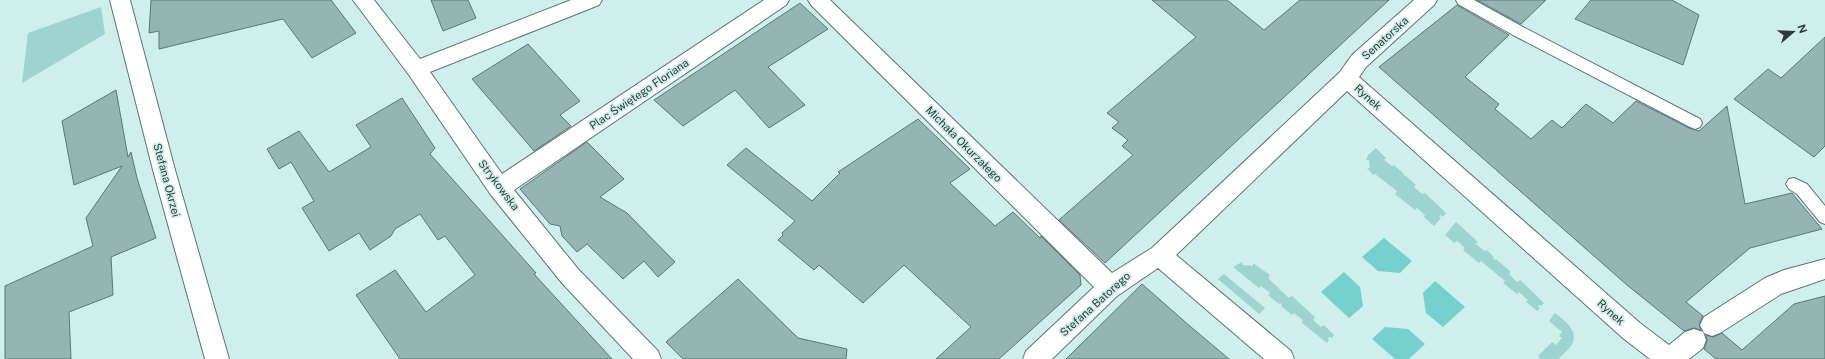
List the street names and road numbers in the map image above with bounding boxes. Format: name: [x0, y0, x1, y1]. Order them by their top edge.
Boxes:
street label: Senatorska: [1359, 14, 1411, 62]
street label: Plac Świętego Floriana: [587, 56, 691, 132]
street label: Rynek: [1352, 82, 1384, 112]
street label: Michała Okurzałego: [924, 104, 1004, 184]
street label: Stefana Okrzei: [151, 142, 183, 218]
street label: Strykowska: [476, 157, 522, 213]
street label: Stefana Batorego: [1058, 270, 1132, 338]
street label: Rynek: [1595, 297, 1627, 327]

